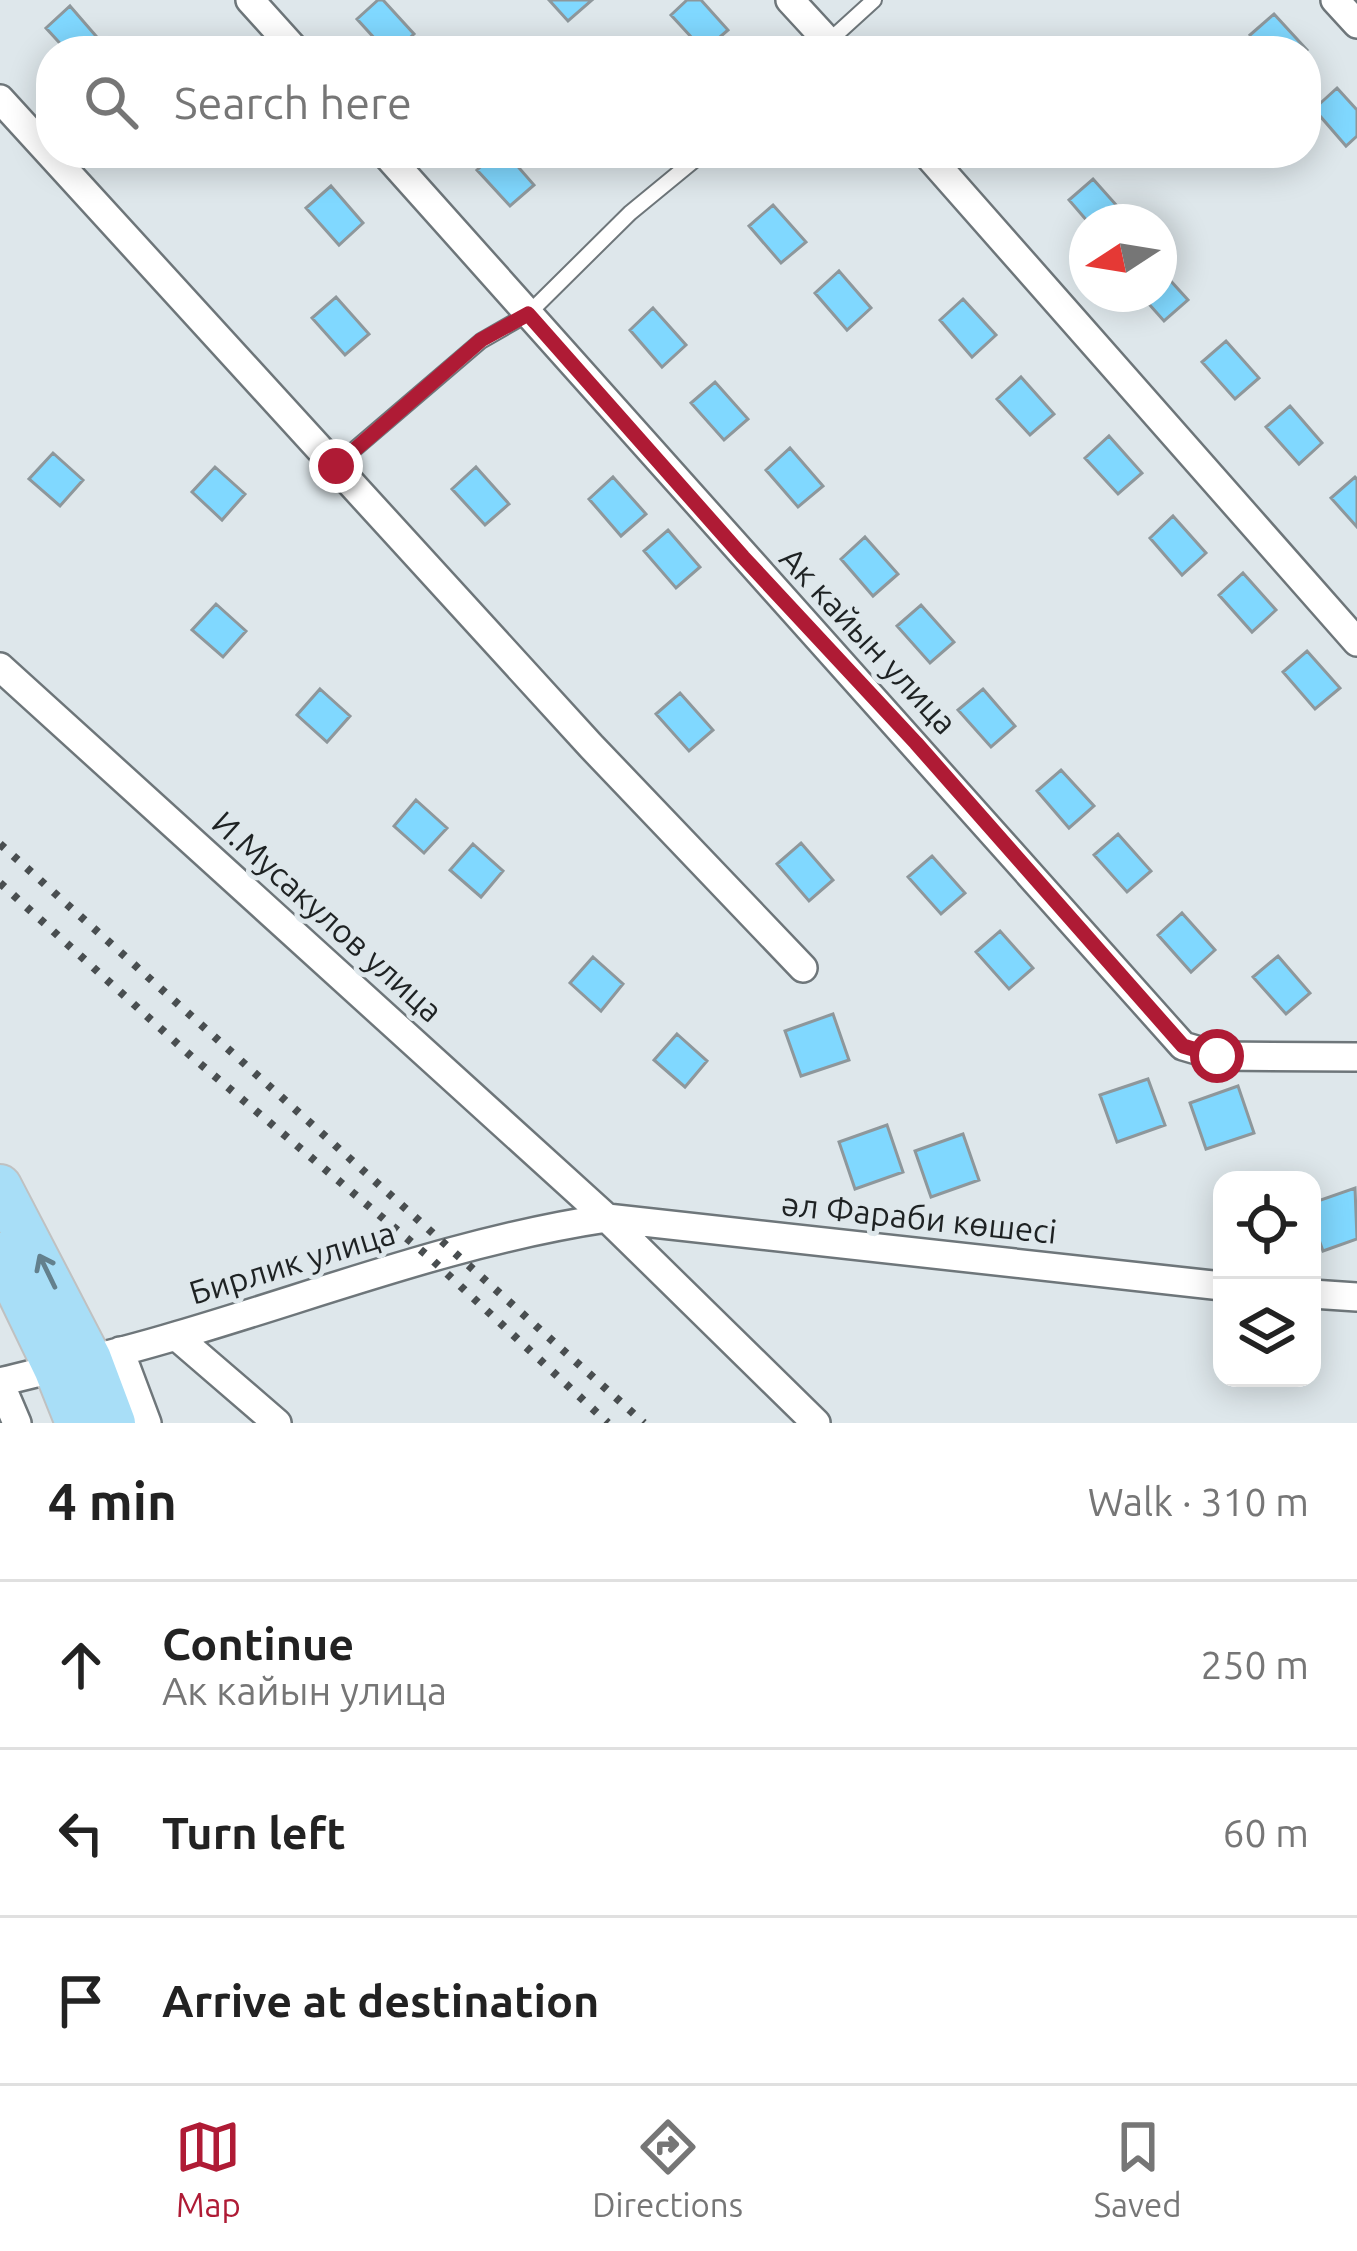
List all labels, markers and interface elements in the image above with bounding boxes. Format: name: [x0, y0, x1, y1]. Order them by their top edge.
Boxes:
search box: [36, 36, 1321, 168]
icon: search: [78, 69, 144, 135]
text: Search here: [174, 77, 412, 128]
north arrow: [1069, 204, 1177, 312]
route end: [309, 439, 363, 493]
street label: Ак кайын улица: [773, 539, 965, 741]
street label: И.Мусакулов улица: [206, 803, 450, 1029]
route start: [1190, 1029, 1244, 1083]
map controls: [1213, 1171, 1321, 1387]
button: locate: [1213, 1171, 1321, 1279]
street label: әл Фараби көшесі: [779, 1184, 1059, 1250]
street label: Бирлик улица: [185, 1213, 399, 1311]
one-way arrow: [34, 1254, 57, 1290]
button: layers: [1213, 1279, 1321, 1387]
text: 4 min: [48, 1472, 177, 1530]
text: Walk · 310 m: [1088, 1480, 1309, 1523]
text: Continue: [162, 1618, 354, 1669]
icon: ahead: [48, 1632, 114, 1698]
text: 250 m: [1200, 1643, 1309, 1686]
text: Ак кайын улица: [162, 1669, 447, 1712]
icon: left: [48, 1800, 114, 1866]
text: Turn left: [162, 1807, 346, 1858]
text: 60 m: [1222, 1811, 1309, 1854]
icon: arrive: [48, 1968, 114, 2034]
text: Arrive at destination: [162, 1975, 599, 2026]
tab: Map: [175, 2114, 241, 2223]
tab: Directions: [592, 2114, 743, 2223]
tab: Saved: [1094, 2114, 1182, 2223]

